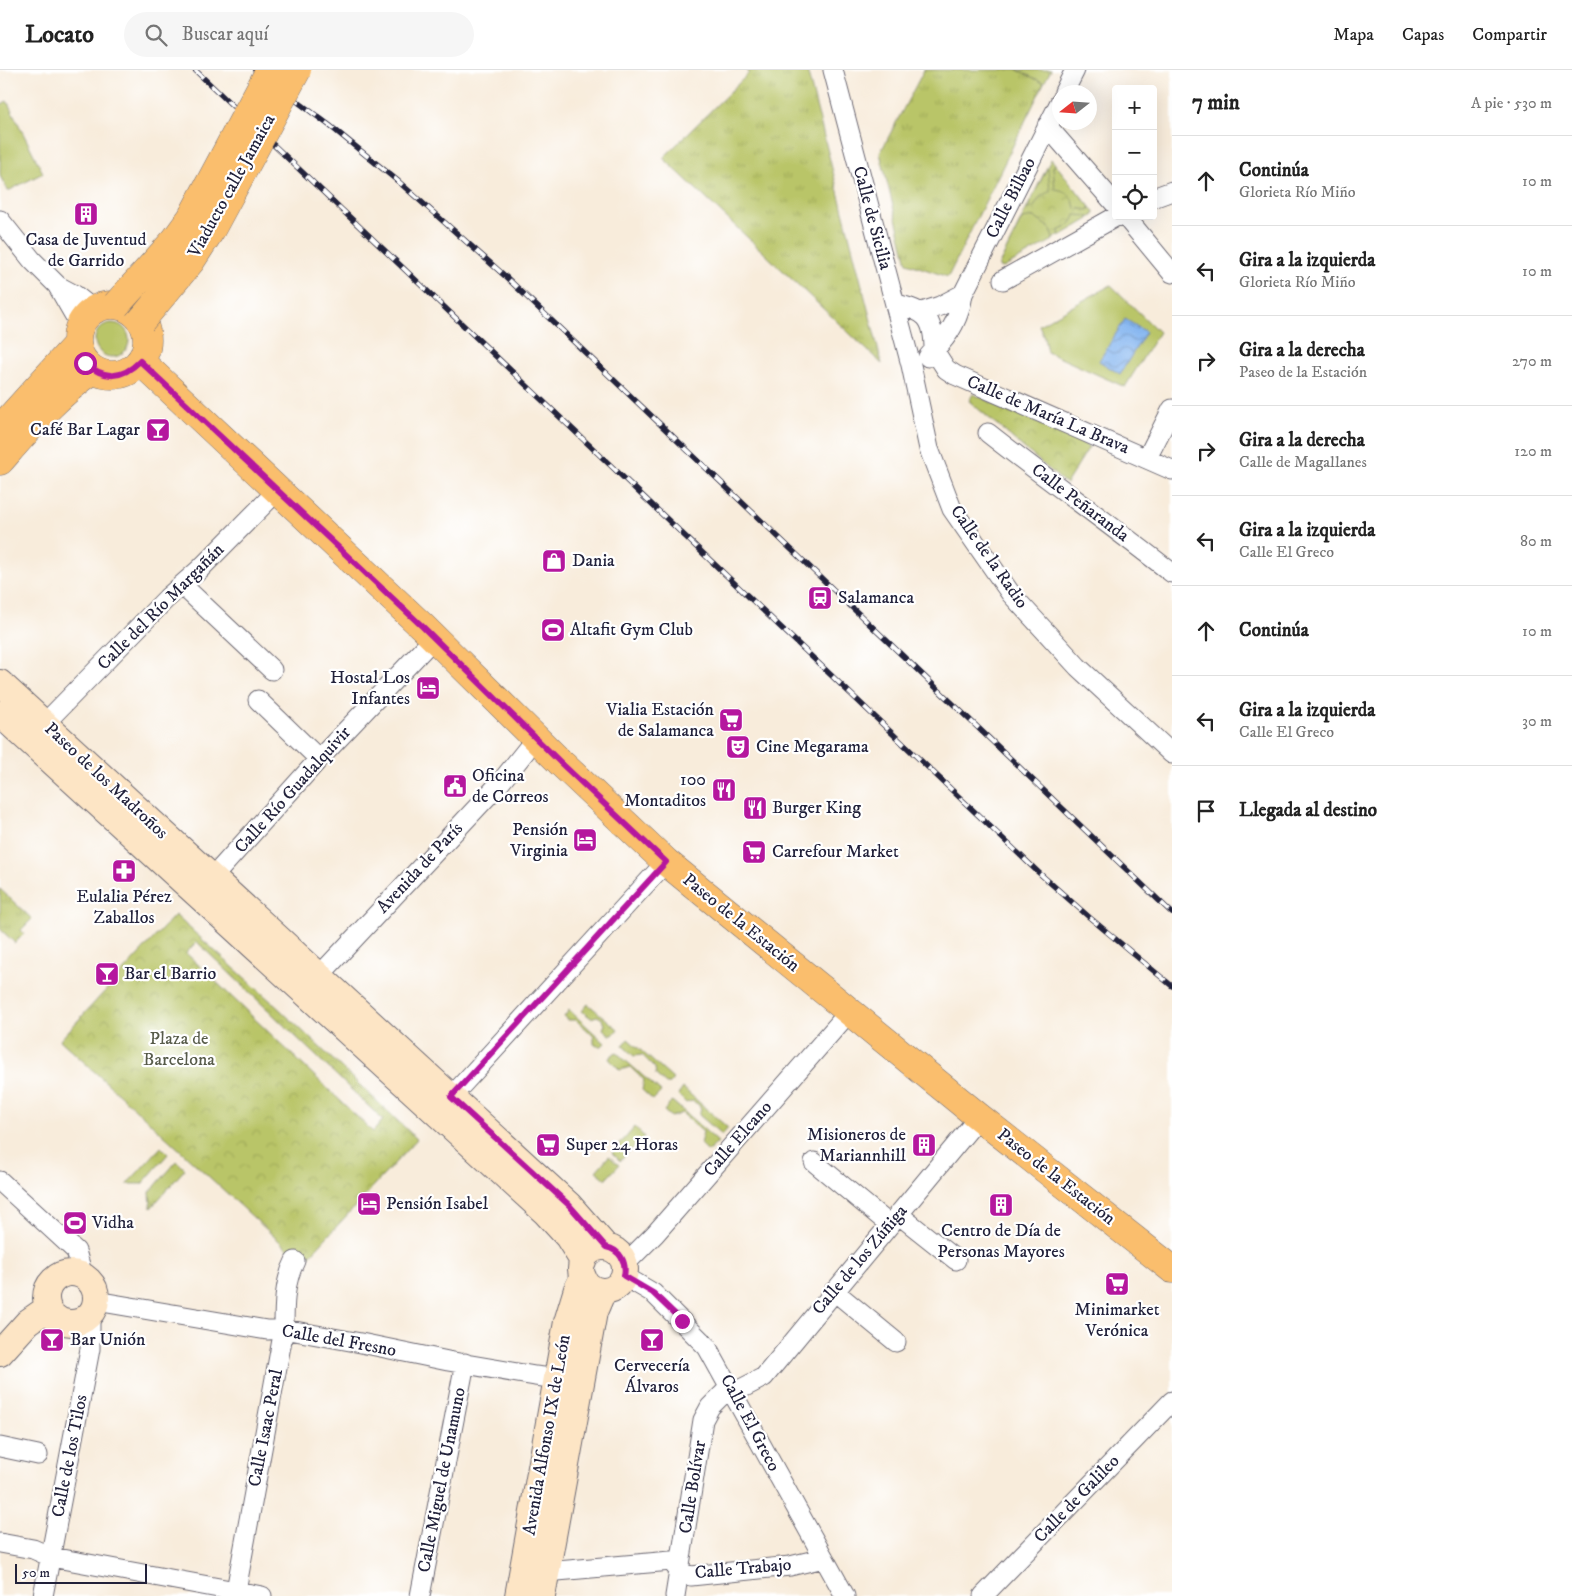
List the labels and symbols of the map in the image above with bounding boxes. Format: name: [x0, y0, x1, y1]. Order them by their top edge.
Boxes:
north arrow: [1052, 85, 1097, 130]
street label: Viaducto calle Jamaica: [183, 110, 281, 262]
street label: Calle Bilbao: [981, 154, 1041, 242]
street label: Calle de Sicilia: [848, 164, 896, 272]
building icon: Casa de Juventud de Garrido: [73, 201, 99, 227]
place label: Casa de Juventud de Garrido: [25, 229, 147, 272]
route start: [74, 352, 97, 375]
street label: Calle de María La Brava: [963, 371, 1133, 459]
bar icon: Café Bar Lagar: [145, 417, 171, 443]
place label: Café Bar Lagar: [30, 419, 140, 441]
street label: Calle Peñaranda: [1027, 459, 1134, 547]
street label: Calle de la Radio: [945, 501, 1033, 613]
street label: Calle del Río Margañán: [93, 539, 229, 675]
shop icon: Dania: [541, 548, 567, 574]
place label: Dania: [572, 550, 615, 572]
station icon: Salamanca: [807, 585, 833, 611]
place label: Salamanca: [838, 587, 914, 609]
sports icon: Altafit Gym Club: [540, 617, 566, 643]
place label: Altafit Gym Club: [570, 619, 693, 641]
place label: Hostal Los Infantes: [330, 667, 410, 710]
hotel icon: Hostal Los Infantes: [415, 675, 441, 701]
place label: Vialia Estación de Salamanca: [605, 699, 715, 742]
supermarket icon: Vialia Estación de Salamanca: [718, 707, 744, 733]
street label: Paseo de los Madroños: [40, 718, 172, 844]
street label: Calle Río Guadalquivir: [230, 722, 356, 858]
theatre icon: Cine Megarama: [725, 734, 751, 760]
place label: Cine Megarama: [756, 736, 869, 758]
place label: Oficina de Correos: [472, 765, 549, 808]
place label: 100 Montaditos: [624, 769, 706, 812]
public building icon: Oficina de Correos: [442, 773, 468, 799]
restaurant icon: 100 Montaditos: [711, 777, 737, 803]
restaurant icon: Burger King: [742, 795, 768, 821]
place label: Burger King: [772, 797, 861, 819]
street label: Avenida de París: [372, 818, 468, 918]
place label: Pensión Virginia: [509, 819, 569, 862]
hotel icon: Pensión Virginia: [572, 827, 598, 853]
supermarket icon: Carrefour Market: [741, 839, 767, 865]
place label: Carrefour Market: [772, 841, 899, 863]
pharmacy icon: Eulalia Pérez Zaballos: [111, 858, 137, 884]
street label: Paseo de la Estación: [678, 869, 804, 977]
place label: Eulalia Pérez Zaballos: [76, 886, 172, 929]
bar icon: Bar el Barrio: [94, 961, 120, 987]
place label: Bar el Barrio: [124, 963, 216, 985]
park label: Plaza de Barcelona: [143, 1028, 215, 1071]
street label: Calle Elcano: [699, 1096, 777, 1181]
place label: Misioneros de Mariannhill: [807, 1124, 907, 1167]
street label: Paseo de la Estación: [992, 1124, 1120, 1230]
supermarket icon: Super 24 Horas: [535, 1132, 561, 1158]
building icon: Misioneros de Mariannhill: [911, 1132, 937, 1158]
place label: Super 24 Horas: [566, 1134, 678, 1156]
hotel icon: Pensión Isabel: [356, 1191, 382, 1217]
building icon: Centro de Día de Personas Mayores: [988, 1192, 1014, 1218]
place label: Pensión Isabel: [386, 1193, 489, 1215]
street label: Calle de los Zúñiga: [808, 1200, 913, 1319]
sports icon: Vidha: [62, 1210, 88, 1236]
place label: Vidha: [91, 1212, 134, 1234]
place label: Centro de Día de Personas Mayores: [937, 1220, 1065, 1263]
supermarket icon: Minimarket Verónica: [1104, 1271, 1130, 1297]
place label: Minimarket Verónica: [1075, 1299, 1160, 1342]
route end: [671, 1310, 694, 1333]
street label: Calle del Fresno: [280, 1320, 398, 1362]
bar icon: Bar Unión: [39, 1327, 65, 1353]
bar icon: Cervecería Álvaros: [639, 1327, 665, 1353]
place label: Bar Unión: [70, 1329, 146, 1351]
street label: Avenida Alfonso IX de León: [518, 1332, 576, 1537]
place label: Cervecería Álvaros: [614, 1355, 690, 1398]
street label: Calle Isaac Peral: [244, 1367, 288, 1489]
street label: Calle El Greco: [715, 1371, 785, 1476]
street label: Calle Miguel de Unamuno: [413, 1385, 471, 1574]
street label: Calle de los Tilos: [47, 1393, 93, 1519]
street label: Calle Bolívar: [675, 1439, 711, 1535]
street label: Calle de Galileo: [1030, 1450, 1125, 1548]
street label: Calle Trabajo: [694, 1554, 792, 1584]
scale bar: [15, 1561, 148, 1584]

